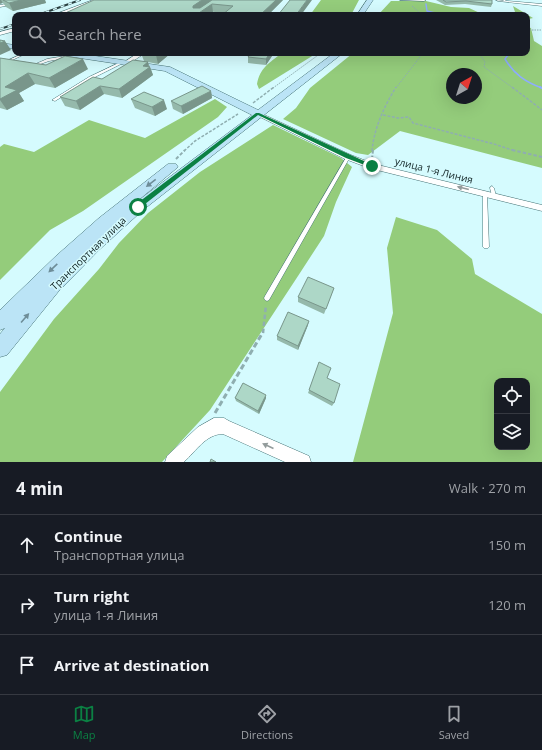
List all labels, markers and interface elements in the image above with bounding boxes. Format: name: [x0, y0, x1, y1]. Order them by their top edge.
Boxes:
search box: [12, 12, 530, 56]
icon: search: [26, 23, 48, 45]
text: Search here: [58, 24, 142, 44]
north arrow: [446, 68, 482, 104]
street label: улица 1-я Линия: [393, 154, 475, 186]
route end: [363, 157, 381, 175]
one-way arrow: [146, 179, 157, 187]
one-way arrow: [457, 185, 469, 191]
route start: [129, 198, 147, 216]
street label: Транспортная улица: [47, 213, 129, 293]
one-way arrow: [48, 263, 58, 273]
one-way arrow: [21, 313, 30, 323]
map controls: [494, 378, 530, 450]
button: locate: [494, 378, 530, 414]
button: layers: [494, 414, 530, 450]
one-way arrow: [262, 443, 273, 449]
text: 4 min: [16, 477, 63, 500]
text: Walk · 270 m: [449, 479, 526, 497]
text: Continue: [54, 526, 122, 546]
icon: ahead: [16, 534, 38, 556]
text: 150 m: [488, 536, 526, 554]
text: Транспортная улица: [54, 546, 184, 564]
text: Turn right: [54, 586, 129, 606]
icon: right: [16, 594, 38, 616]
text: 120 m: [488, 596, 526, 614]
text: улица 1-я Линия: [54, 606, 158, 624]
icon: arrive: [16, 654, 38, 676]
text: Arrive at destination: [54, 655, 209, 675]
tab: Map: [73, 703, 96, 742]
tab: Directions: [241, 703, 293, 742]
tab: Saved: [439, 703, 469, 742]

